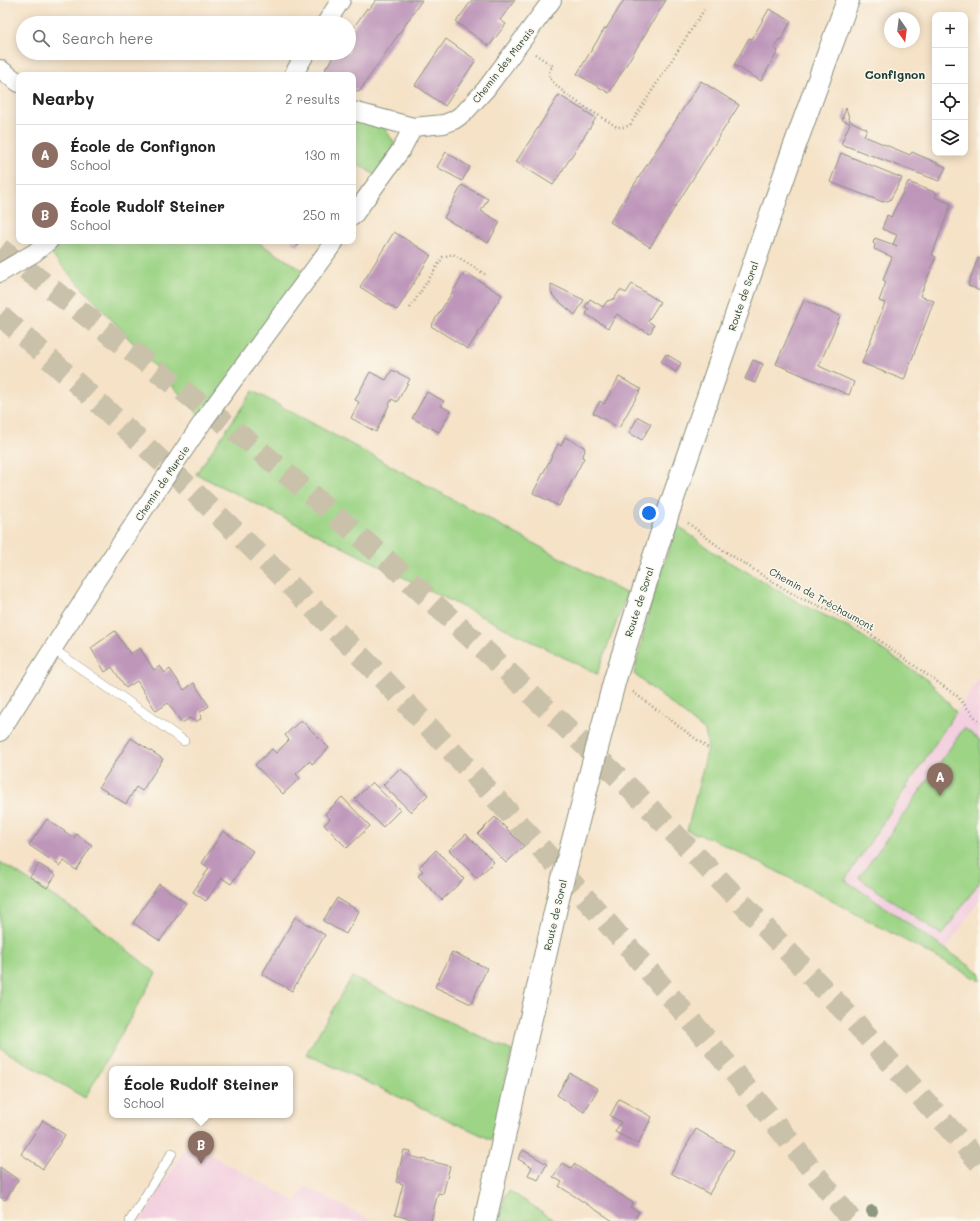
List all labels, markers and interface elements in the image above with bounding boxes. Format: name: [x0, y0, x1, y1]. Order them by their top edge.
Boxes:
north arrow: [884, 12, 920, 48]
map controls: [932, 12, 968, 156]
button: +: [932, 12, 968, 48]
search box: [16, 16, 356, 60]
street label: Chemin des Marais: [469, 24, 537, 106]
icon: search: [30, 27, 52, 49]
text: Search here: [62, 28, 153, 48]
button: −: [932, 48, 968, 84]
district label: Confignon: [865, 66, 925, 82]
button: locate: [932, 84, 968, 120]
text: Nearby: [32, 87, 94, 109]
text: 2 results: [285, 90, 340, 107]
button: layers: [932, 120, 968, 156]
text: École de Confignon: [70, 136, 216, 156]
text: A: [40, 146, 50, 163]
text: 130 m: [304, 146, 340, 163]
text: School: [70, 156, 111, 173]
text: École Rudolf Steiner: [70, 196, 225, 216]
text: B: [41, 206, 49, 223]
text: 250 m: [303, 206, 340, 223]
text: School: [70, 216, 111, 233]
street label: Route de Soral: [725, 259, 761, 333]
street label: Chemin de Murcie: [132, 443, 192, 523]
your location: [639, 503, 659, 523]
street label: Chemin de Tréchaumont: [767, 564, 877, 634]
street label: Route de Soral: [621, 565, 657, 639]
pin: A: [927, 763, 953, 796]
street label: Route de Soral: [540, 878, 570, 952]
popup: [109, 1066, 293, 1118]
text: École Rudolf Steiner: [124, 1074, 278, 1094]
text: School: [124, 1094, 165, 1111]
pin: B: [188, 1131, 214, 1164]

